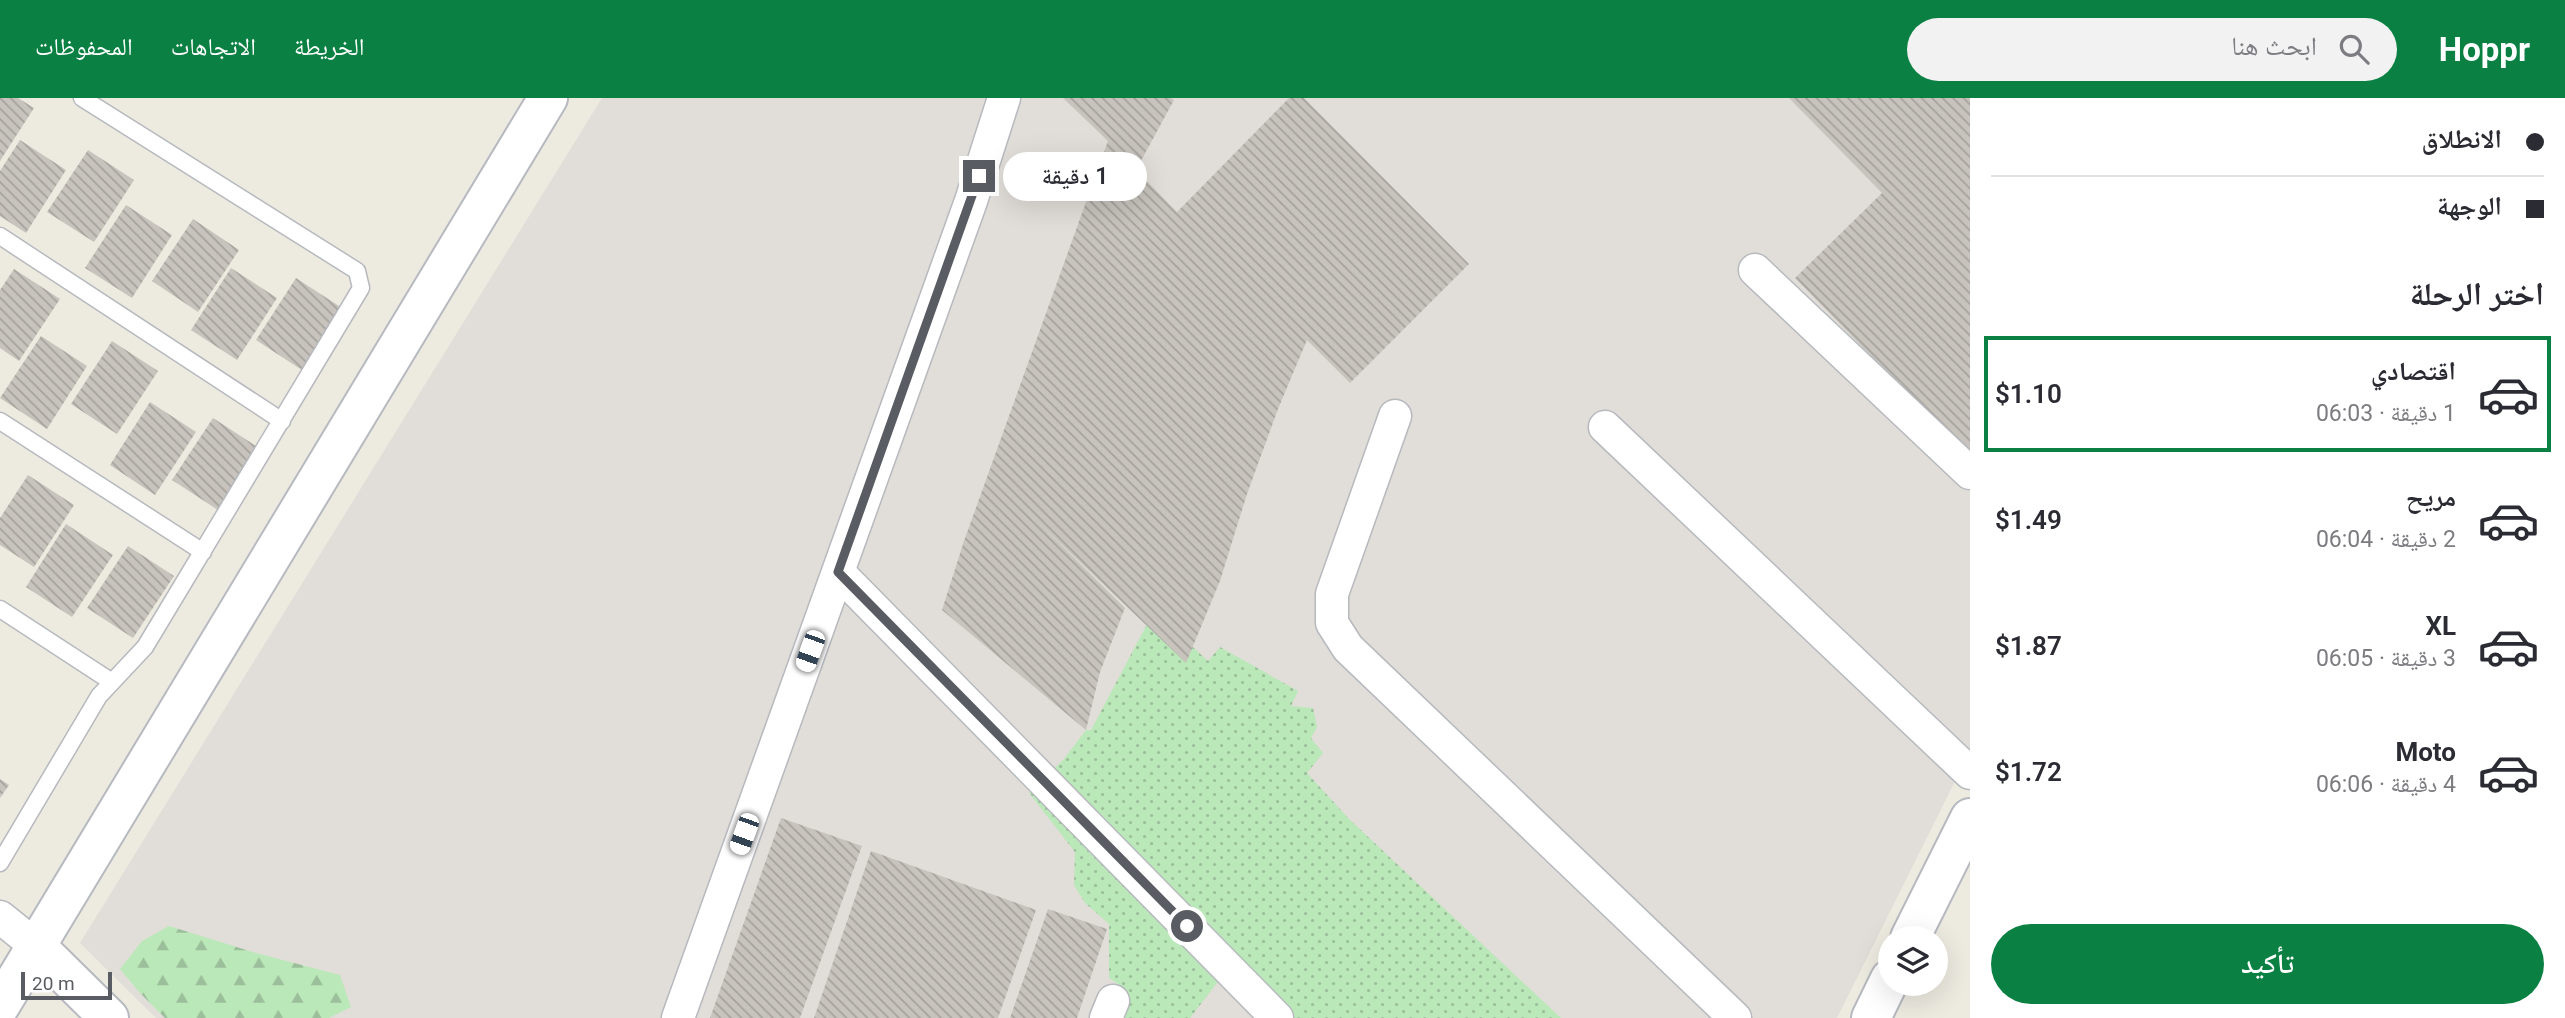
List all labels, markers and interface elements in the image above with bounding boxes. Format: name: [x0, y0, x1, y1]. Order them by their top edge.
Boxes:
search box: [1907, 18, 2397, 81]
icon: search: [2335, 30, 2373, 68]
text: Hoppr: [2439, 30, 2530, 69]
text: ابحث هنا: [2231, 31, 2317, 61]
text: المحفوظات: [35, 33, 133, 61]
text: الاتجاهات: [171, 33, 256, 61]
text: الخريطة: [294, 33, 365, 61]
text: الانطلاق: [2422, 124, 2502, 154]
callout: 1 دقيقة: [1004, 152, 1147, 200]
route end: [963, 160, 995, 192]
text: 1 دقيقة: [1042, 163, 1108, 190]
text: الوجهة: [2437, 191, 2502, 221]
text: اختر الرحلة: [2410, 275, 2544, 313]
text: اقتصادي: [2371, 356, 2456, 386]
icon: car: [2477, 363, 2540, 426]
text: $1.10: [1995, 379, 2062, 409]
text: 1 دقيقة · 06:03: [2316, 400, 2456, 427]
text: مريح: [2406, 482, 2456, 512]
icon: car: [2477, 489, 2540, 552]
text: $1.49: [1995, 505, 2062, 535]
text: 2 دقيقة · 06:04: [2316, 526, 2456, 553]
text: XL: [2425, 611, 2456, 641]
icon: car: [2477, 615, 2540, 678]
car: [793, 628, 828, 674]
text: $1.87: [1995, 631, 2062, 661]
text: 3 دقيقة · 06:05: [2316, 645, 2456, 672]
text: Moto: [2395, 737, 2456, 767]
icon: car: [2477, 741, 2540, 804]
text: $1.72: [1995, 757, 2062, 787]
text: 4 دقيقة · 06:06: [2316, 771, 2456, 798]
car: [727, 811, 762, 857]
route start: [1171, 910, 1203, 942]
button: تأكيد: [1991, 924, 2544, 1004]
map controls: [1878, 926, 1948, 996]
button: layers: [1878, 926, 1948, 996]
scale bar: [21, 969, 112, 1001]
text: 20 m: [32, 972, 75, 995]

